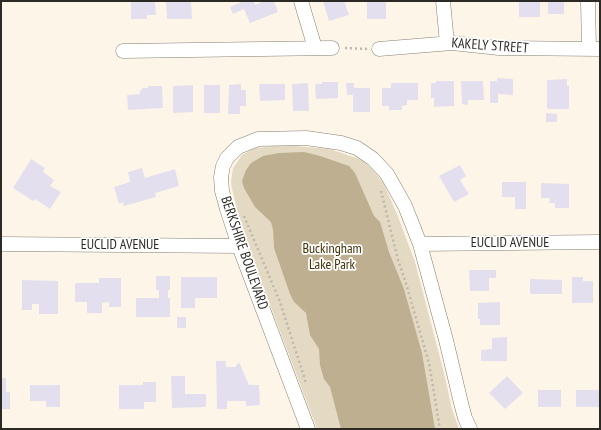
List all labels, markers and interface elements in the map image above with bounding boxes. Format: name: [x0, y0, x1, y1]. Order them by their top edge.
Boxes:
street label: KAKELY STREET: [451, 35, 529, 57]
street label: BERKSHIRE BOULEVARD: [217, 194, 271, 312]
street label: EUCLID AVENUE: [471, 235, 549, 251]
street label: EUCLID AVENUE: [81, 237, 159, 253]
park label: Buckingham Lake Park: [302, 241, 362, 274]

